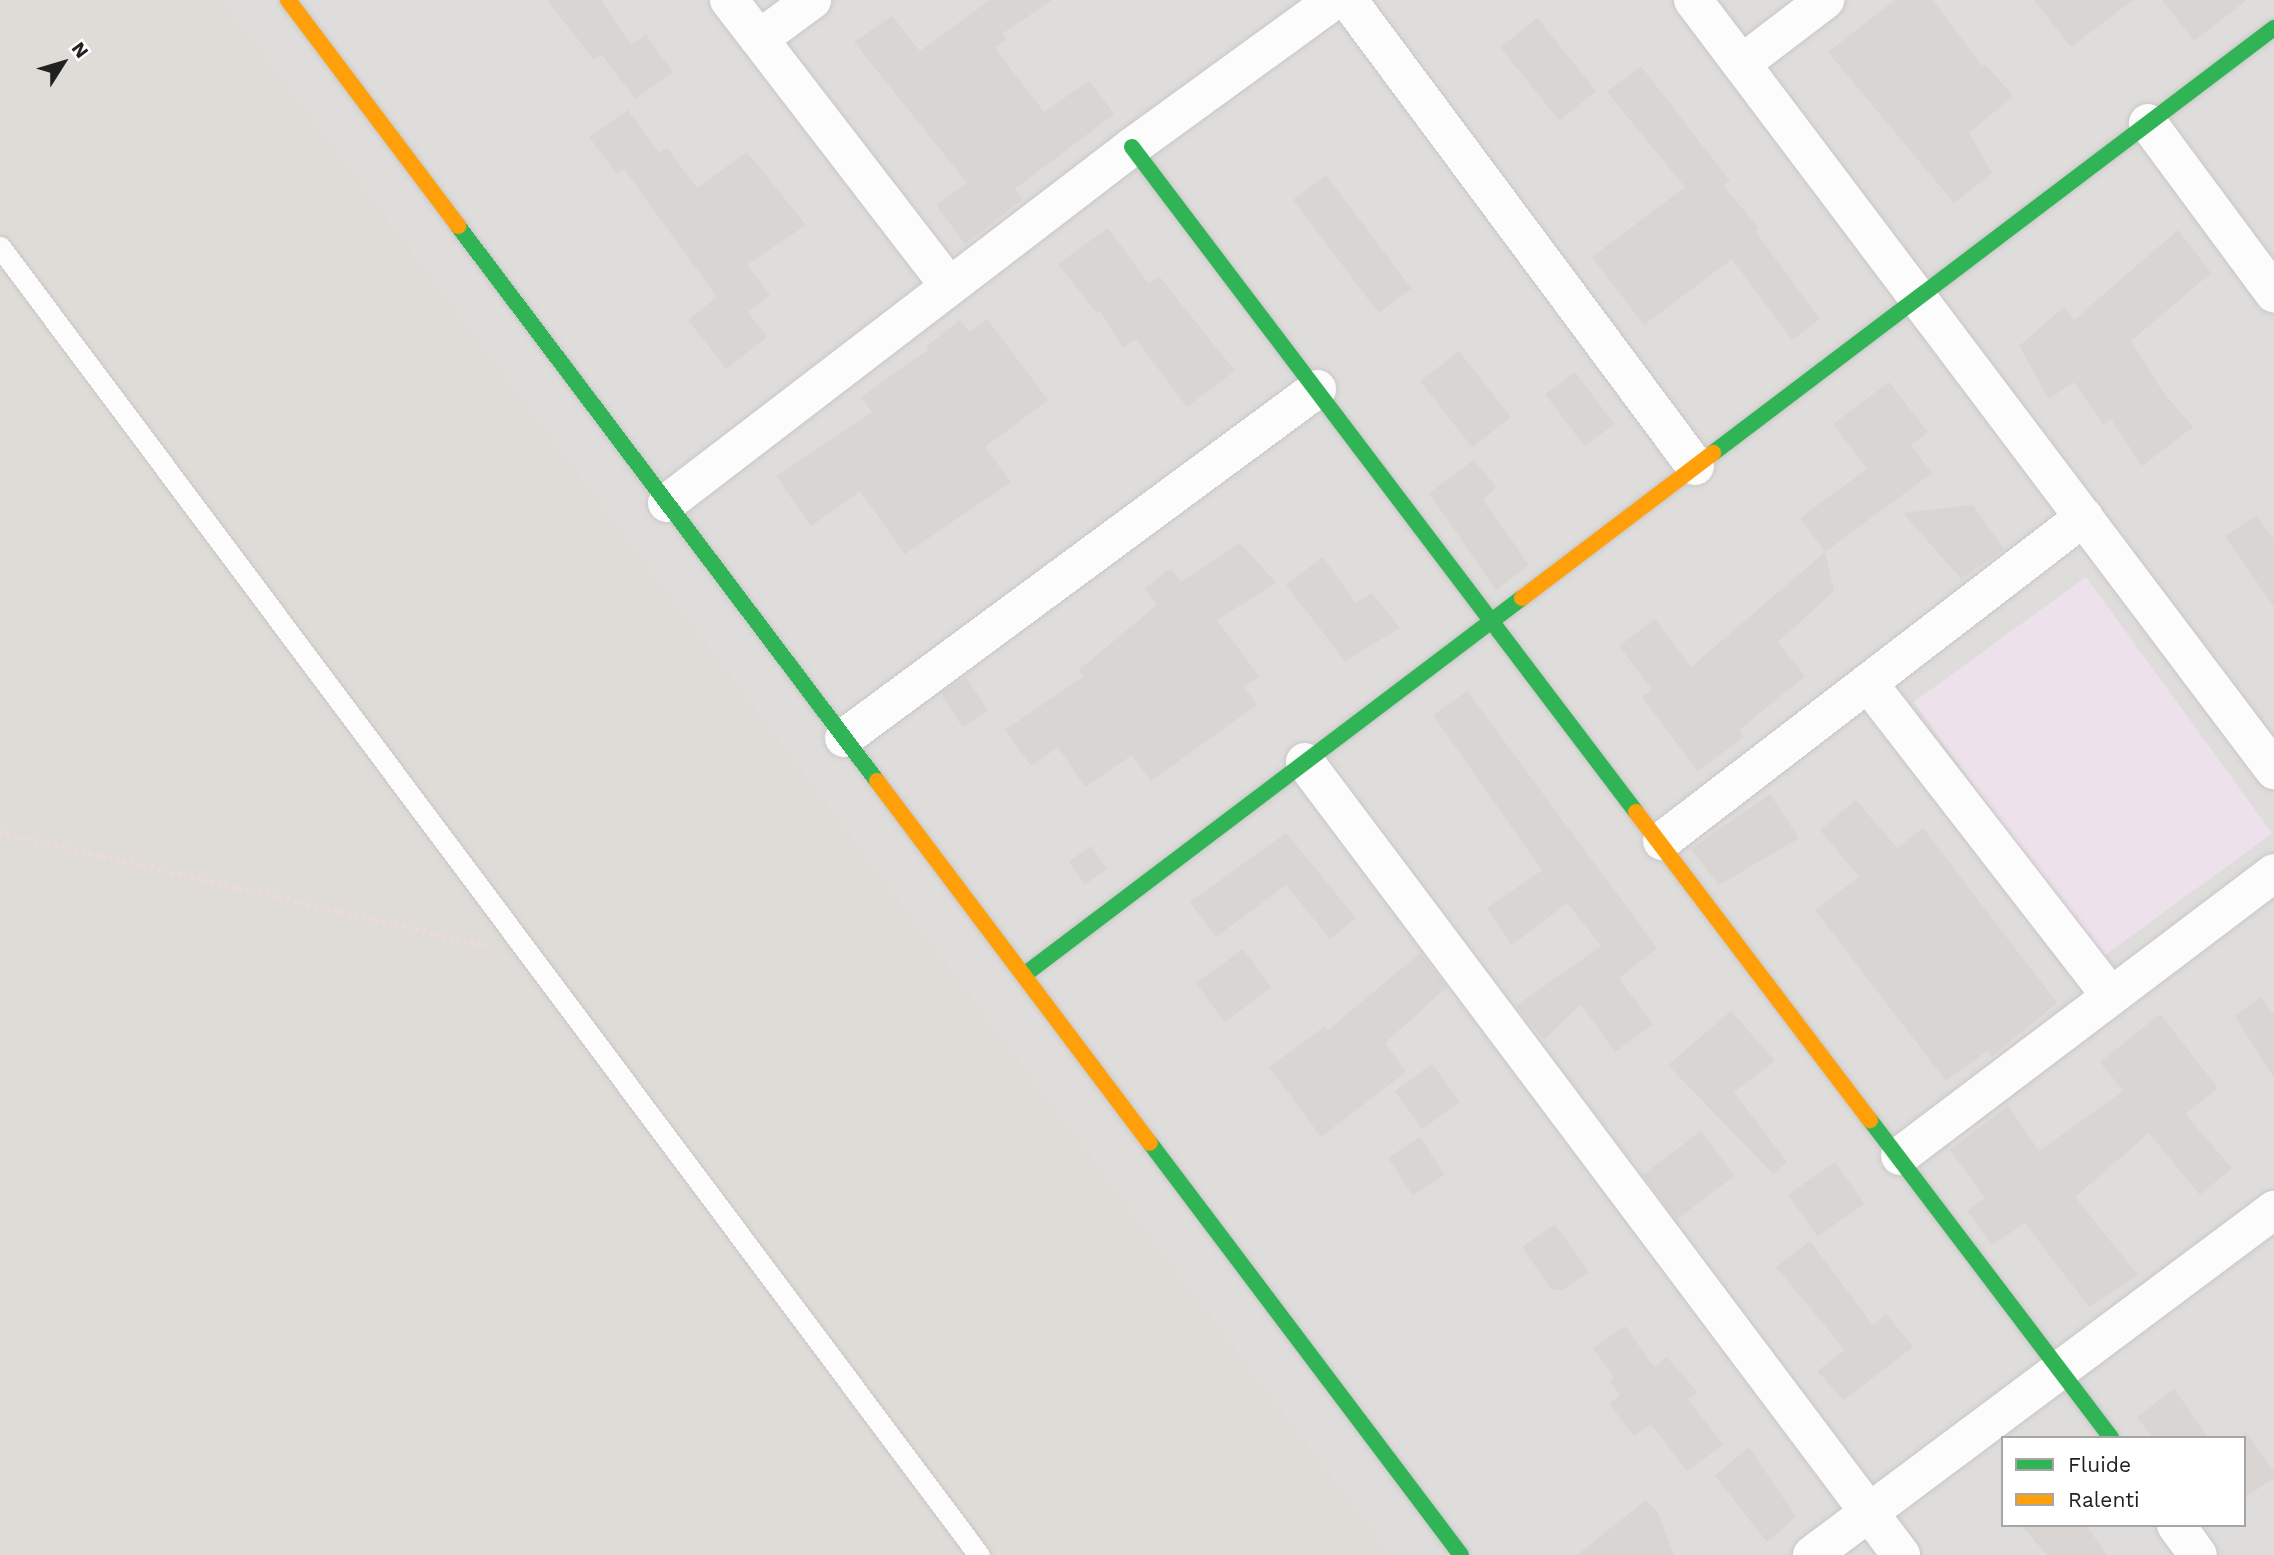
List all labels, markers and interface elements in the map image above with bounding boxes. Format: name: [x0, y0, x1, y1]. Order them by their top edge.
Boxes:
north arrow: [28, 28, 98, 98]
text: N: [67, 38, 94, 63]
legend: [2001, 1436, 2246, 1527]
text: Fluide: [2068, 1452, 2131, 1477]
text: Ralenti: [2068, 1487, 2140, 1512]

